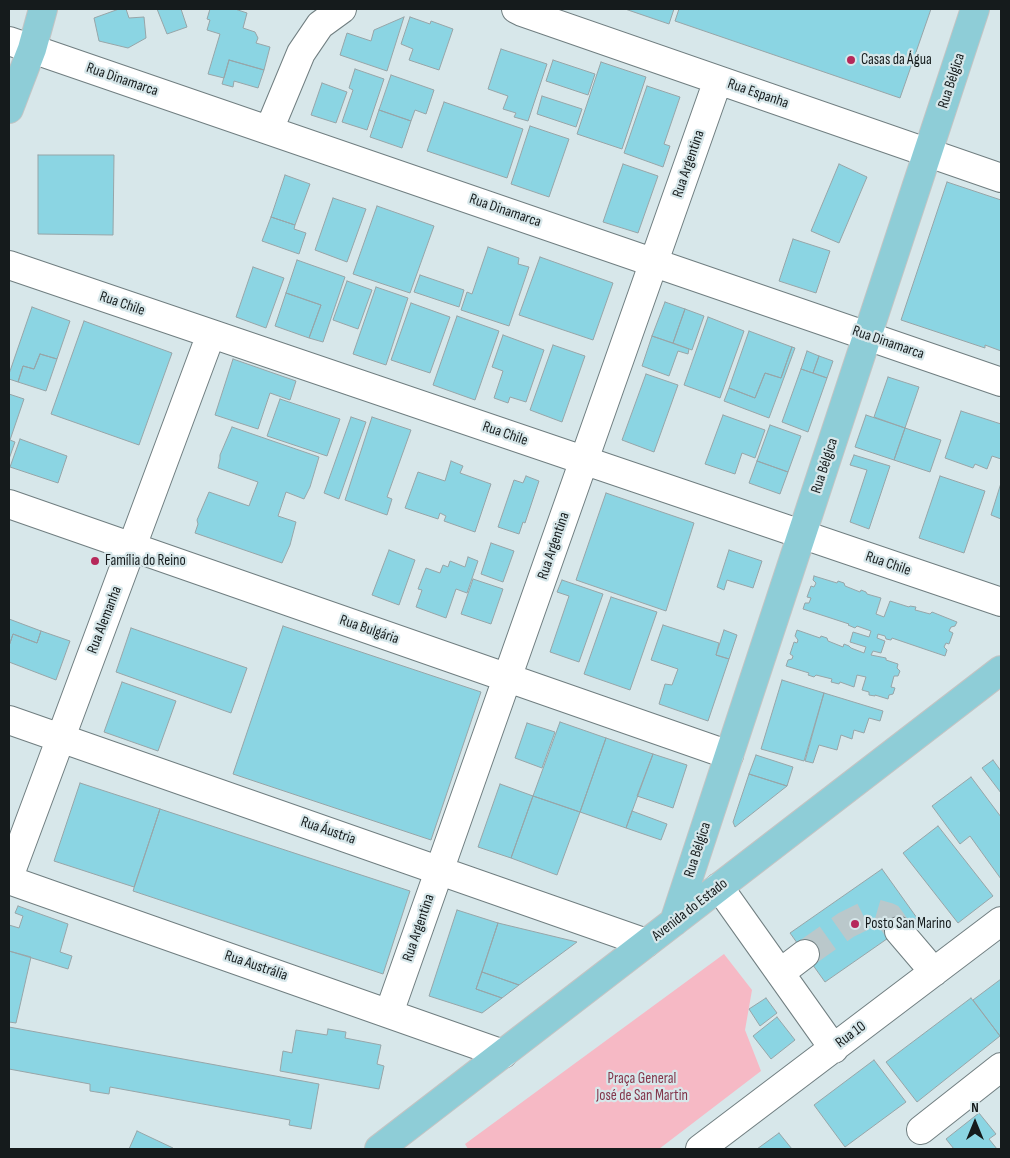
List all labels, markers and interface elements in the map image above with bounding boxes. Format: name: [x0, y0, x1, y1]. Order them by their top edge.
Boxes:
place label: Casas da Água: [861, 51, 932, 69]
street label: Rua Bélgica: [935, 51, 969, 111]
marker: Casas da Água: [845, 54, 857, 66]
street label: Rua Dinamarca: [84, 59, 160, 101]
street label: Rua Espanha: [725, 75, 791, 113]
street label: Rua Argentina: [669, 128, 709, 200]
street label: Rua Dinamarca: [467, 190, 543, 232]
street label: Rua Chile: [97, 288, 147, 320]
street label: Rua Dinamarca: [850, 322, 926, 364]
street label: Rua Chile: [480, 418, 530, 450]
street label: Rua Bélgica: [808, 436, 842, 496]
street label: Rua Argentina: [534, 510, 574, 582]
street label: Rua Chile: [863, 548, 913, 580]
place label: Família do Reino: [105, 552, 186, 570]
marker: Família do Reino: [89, 555, 101, 567]
street label: Rua Alemanha: [84, 584, 126, 656]
street label: Rua Bulgária: [337, 611, 401, 649]
street label: Rua Áustria: [298, 813, 358, 849]
street label: Rua Bélgica: [681, 820, 715, 880]
street label: Avenida do Estado: [649, 875, 731, 945]
street label: Rua Argentina: [399, 892, 439, 964]
place label: Posto San Marino: [865, 915, 951, 933]
marker: Posto San Marino: [849, 918, 861, 930]
street label: Rua Austrália: [222, 947, 290, 985]
street label: Rua 10: [832, 1018, 870, 1052]
park label: Praça General José de San Martin: [596, 1070, 688, 1105]
north arrow: [950, 1098, 1000, 1148]
text: N: [971, 1099, 979, 1116]

